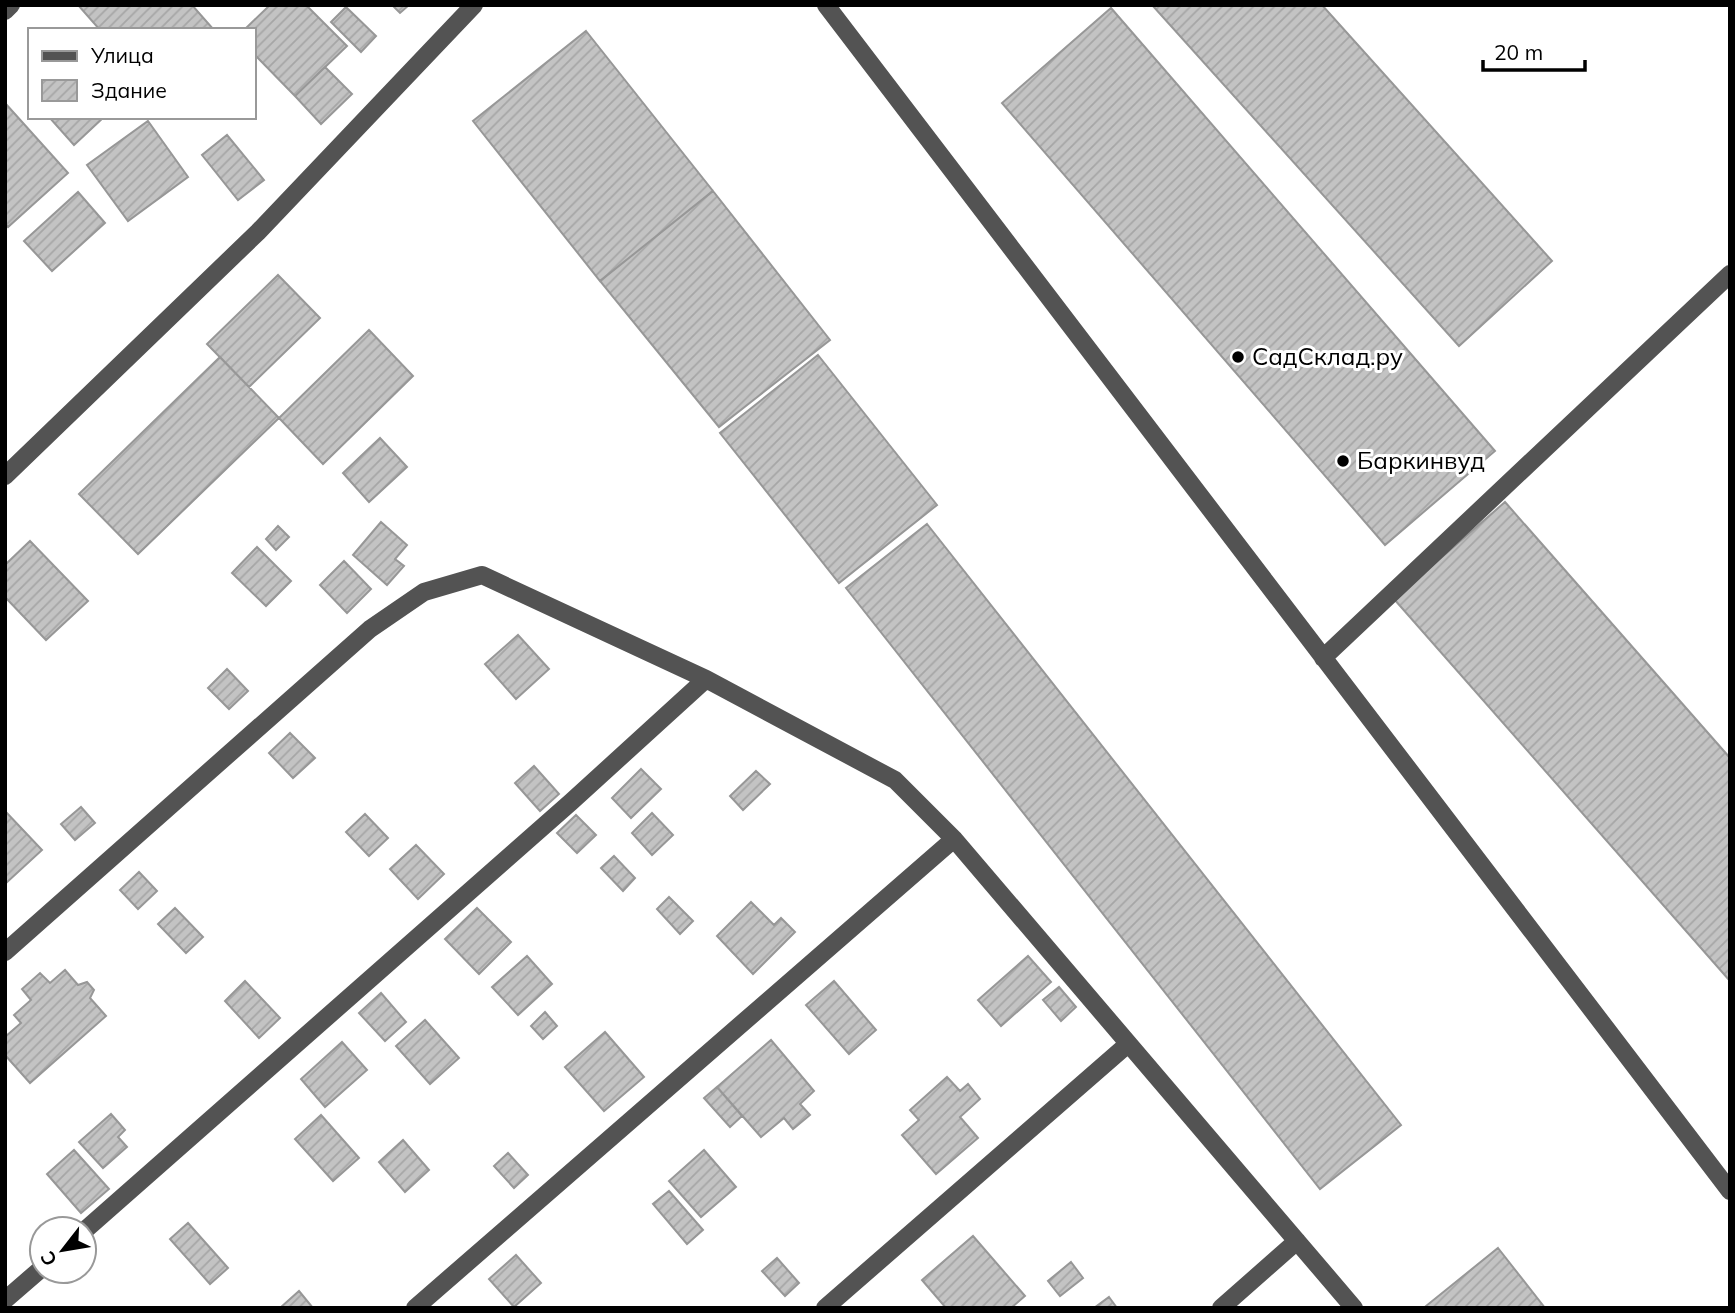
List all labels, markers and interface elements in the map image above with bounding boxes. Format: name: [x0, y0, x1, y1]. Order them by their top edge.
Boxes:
legend: [28, 28, 256, 119]
scale bar: [1483, 28, 1584, 72]
text: 20 m: [1494, 39, 1543, 65]
text: Улица: [90, 42, 154, 68]
text: Здание: [91, 77, 167, 103]
place label: СадСклад.ру: [1252, 341, 1403, 371]
marker: СадСклад.ру: [1230, 349, 1246, 365]
place label: Баркинвуд: [1357, 445, 1485, 475]
marker: Баркинвуд: [1335, 453, 1351, 469]
north arrow: [28, 1215, 98, 1285]
text: С: [35, 1247, 62, 1271]

